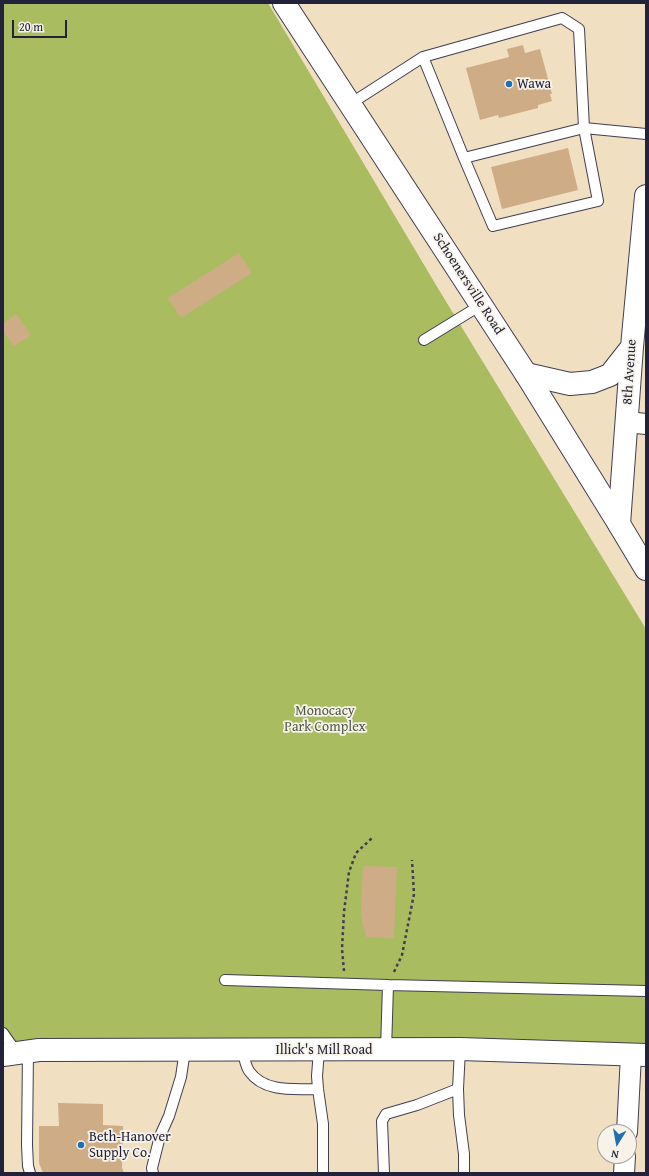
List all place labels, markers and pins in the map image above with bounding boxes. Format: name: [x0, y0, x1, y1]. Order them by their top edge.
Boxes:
place label: Wawa: [517, 76, 551, 92]
marker: Wawa: [504, 79, 514, 89]
place label: Beth-Hanover Supply Co.: [89, 1129, 171, 1162]
marker: Beth-Hanover Supply Co.: [76, 1140, 86, 1150]

